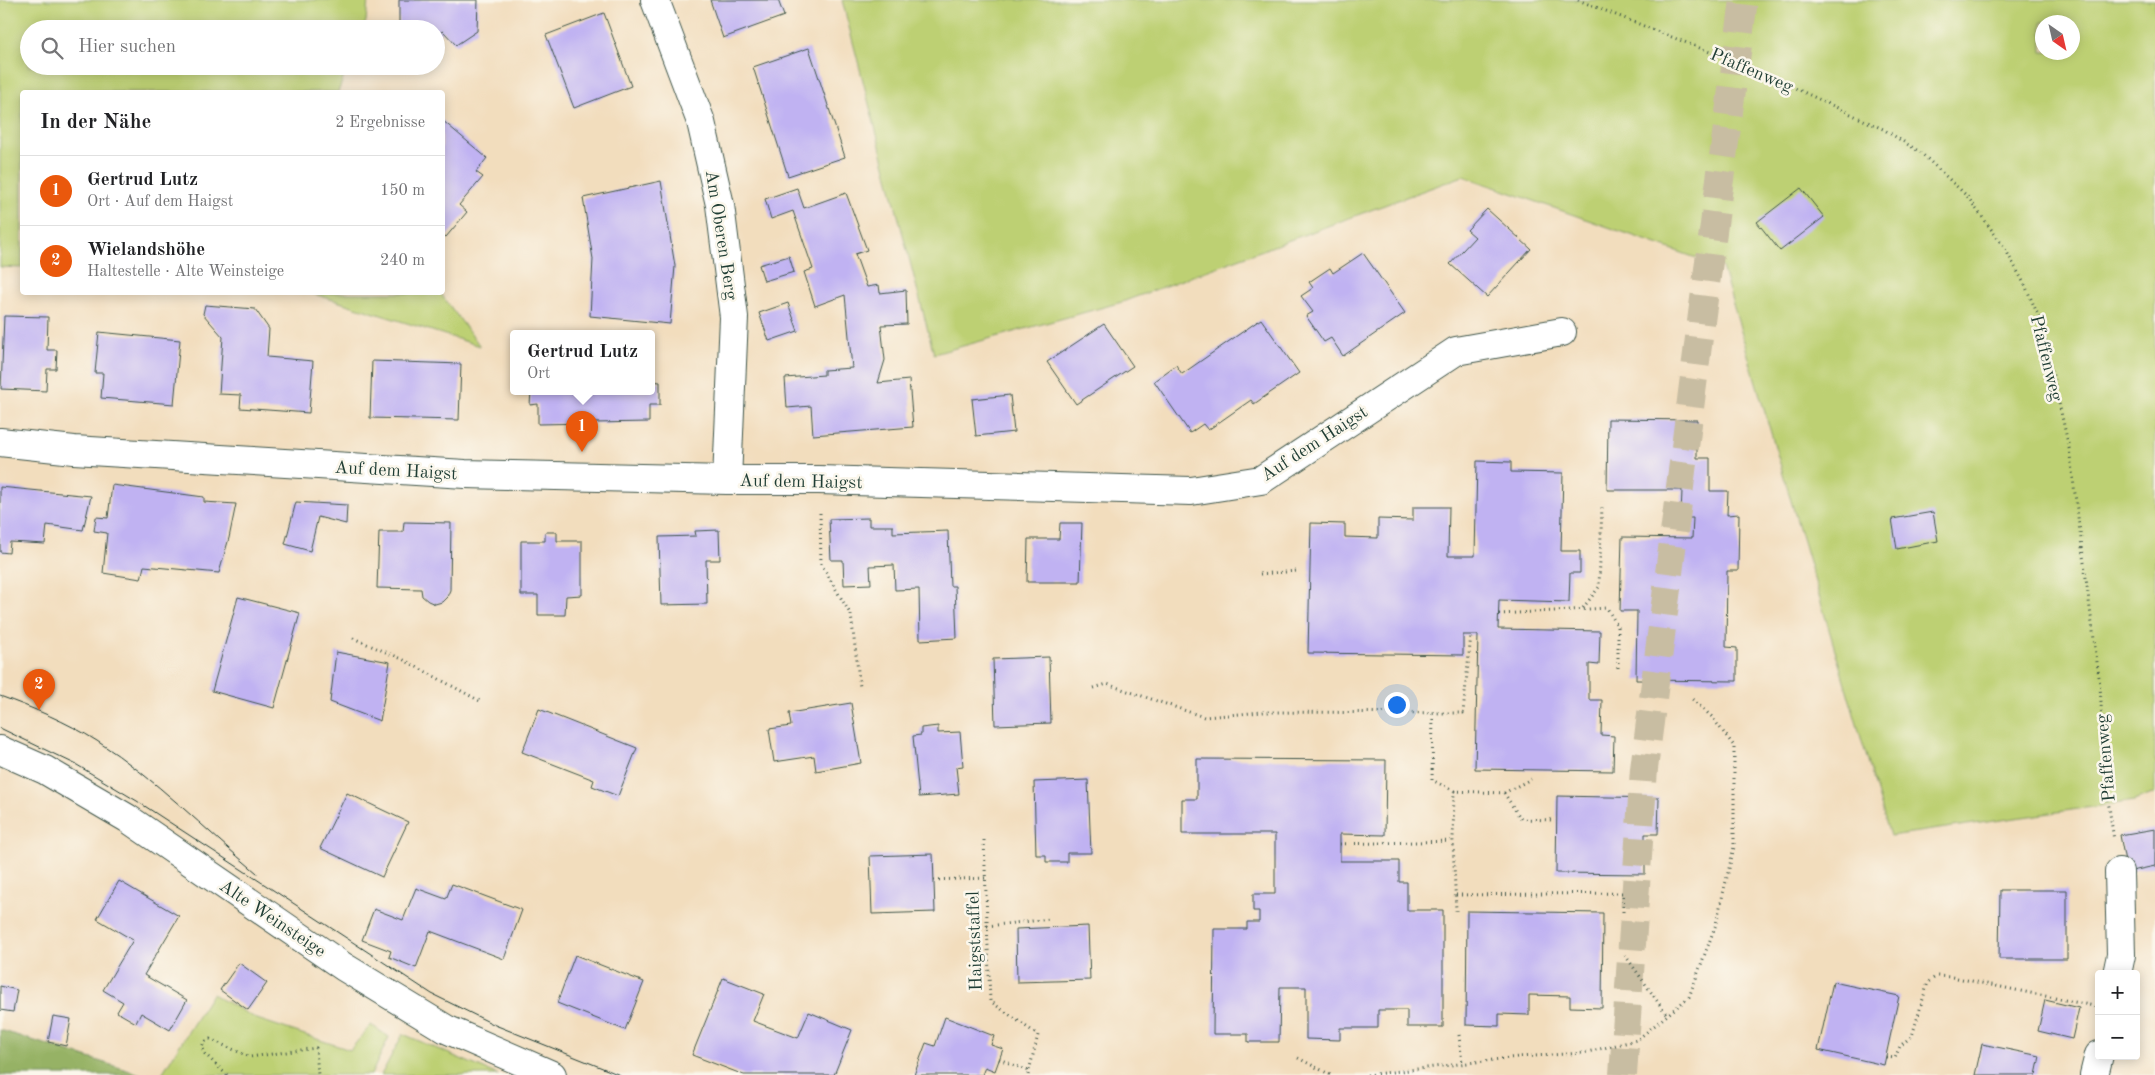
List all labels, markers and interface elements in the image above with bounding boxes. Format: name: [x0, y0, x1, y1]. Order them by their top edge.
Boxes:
north arrow: [2035, 15, 2080, 60]
search box: [20, 20, 445, 75]
icon: search: [38, 34, 66, 62]
text: Hier suchen: [78, 38, 176, 57]
street label: Pfaffenweg: [1708, 45, 1796, 97]
text: In der Nähe: [40, 112, 151, 133]
text: 2 Ergebnisse: [335, 115, 425, 131]
street label: Am Oberen Berg: [702, 169, 740, 302]
text: Gertrud Lutz: [87, 171, 198, 190]
text: 1: [51, 183, 61, 199]
text: 150 m: [380, 183, 425, 199]
text: Ort · Auf dem Haigst: [87, 194, 233, 210]
text: Wielandshöhe: [87, 241, 205, 260]
text: 2: [51, 253, 61, 269]
text: 240 m: [380, 253, 425, 269]
text: Haltestelle · Alte Weinsteige: [87, 264, 284, 280]
street label: Pfaffenweg: [2027, 313, 2065, 403]
popup: [510, 330, 655, 395]
text: Gertrud Lutz: [527, 343, 638, 362]
text: Ort: [527, 366, 550, 382]
street label: Auf dem Haigst: [1258, 403, 1371, 485]
pin: 1: [566, 411, 598, 452]
street label: Auf dem Haigst: [334, 459, 458, 483]
street label: Auf dem Haigst: [739, 472, 863, 492]
pin: 2: [23, 669, 55, 710]
your location: [1384, 692, 1410, 718]
street label: Pfaffenweg: [2093, 713, 2119, 803]
street label: Alte Weinsteige: [216, 877, 329, 961]
street label: Haigststaffel: [964, 891, 986, 991]
map controls: [2095, 970, 2140, 1060]
button: +: [2095, 970, 2140, 1015]
button: −: [2095, 1015, 2140, 1060]

